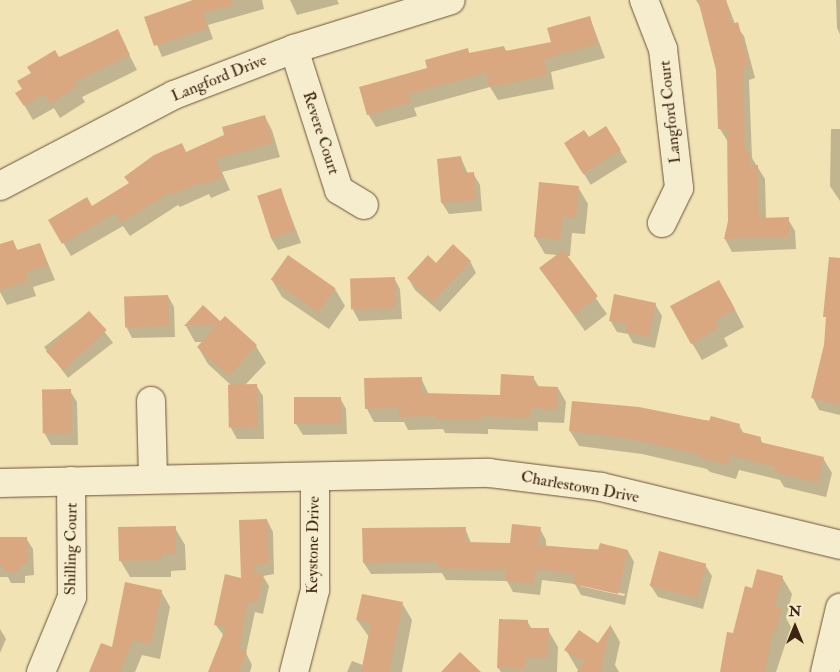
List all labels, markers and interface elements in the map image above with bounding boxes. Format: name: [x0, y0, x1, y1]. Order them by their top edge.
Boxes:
street label: Langford Drive: [169, 50, 269, 106]
street label: Langford Court: [655, 60, 685, 164]
street label: Revere Court: [299, 89, 343, 177]
street label: Charlestown Drive: [519, 467, 641, 507]
street label: Keystone Drive: [303, 496, 323, 594]
street label: Shilling Court: [61, 503, 81, 595]
north arrow: [770, 602, 820, 652]
text: N: [789, 603, 801, 620]

